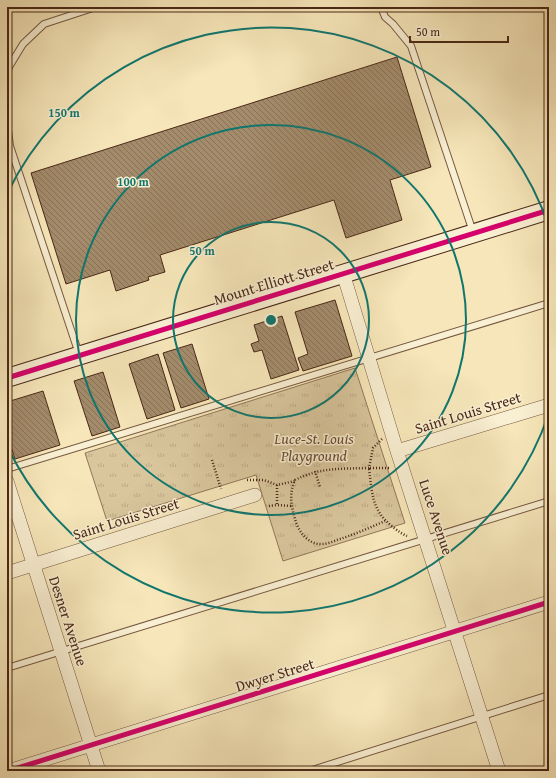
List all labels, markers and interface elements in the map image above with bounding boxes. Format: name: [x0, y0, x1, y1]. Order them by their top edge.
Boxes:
scale bar: [410, 18, 508, 44]
text: 50 m: [416, 23, 440, 40]
text: 150 m: [48, 104, 81, 121]
text: 100 m: [117, 173, 150, 190]
text: 50 m: [189, 242, 215, 259]
street label: Mount Elliott Street: [211, 253, 337, 310]
centre of rings: [264, 313, 278, 327]
street label: Saint Louis Street: [412, 386, 524, 439]
park label: Luce-St. Louis Playground: [273, 428, 354, 466]
street label: Luce Avenue: [414, 476, 459, 557]
street label: Saint Louis Street: [70, 492, 182, 545]
street label: Desner Avenue: [44, 573, 93, 668]
street label: Dwyer Street: [233, 652, 318, 696]

